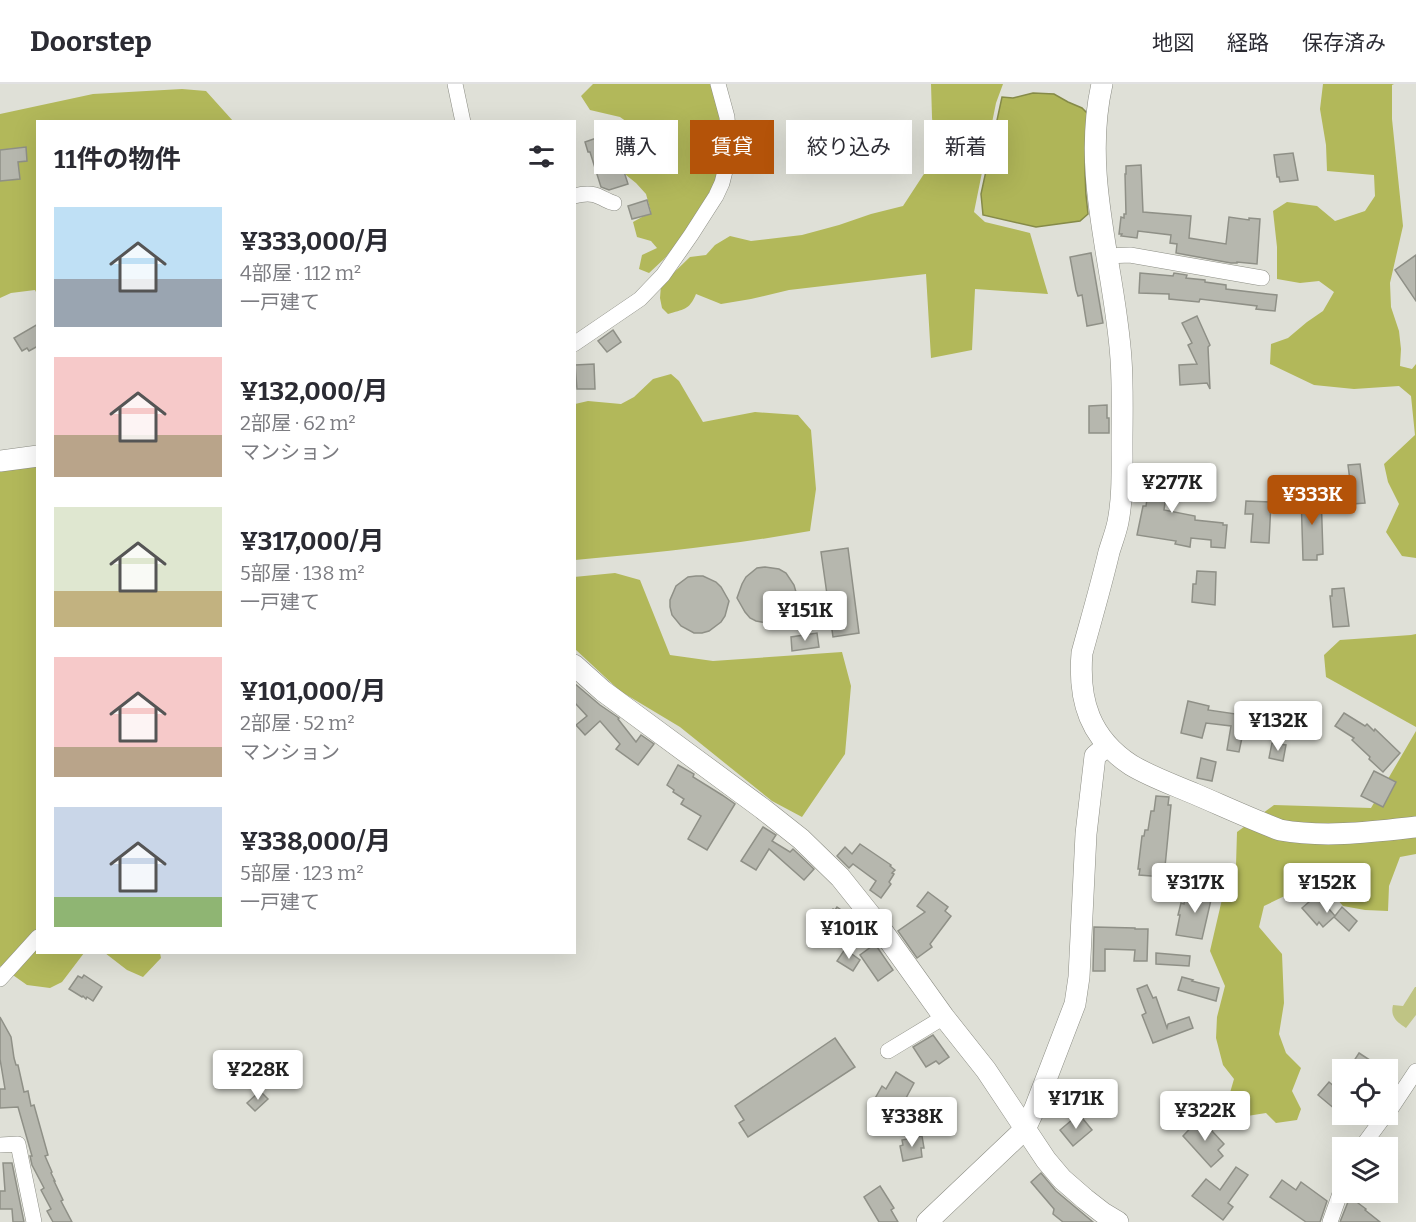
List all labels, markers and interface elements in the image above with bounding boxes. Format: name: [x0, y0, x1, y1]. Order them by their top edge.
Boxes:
text: Doorstep: [30, 25, 152, 58]
text: 地図: [1152, 30, 1194, 56]
text: 経路: [1227, 30, 1269, 56]
text: 保存済み: [1302, 30, 1386, 56]
chip: 購入: [594, 120, 678, 174]
chip: 賃貸: [690, 120, 774, 174]
chip: 絞り込み: [786, 120, 912, 174]
chip: 新着: [924, 120, 1008, 174]
icon: filters: [525, 140, 558, 173]
text: 11件の物件: [54, 144, 180, 175]
text: ¥333,000/月: [240, 226, 390, 257]
icon: home: [102, 231, 174, 303]
text: 4部屋 · 112 m²: [240, 261, 361, 285]
text: 一戸建て: [240, 290, 320, 314]
text: ¥132,000/月: [240, 376, 388, 407]
icon: home: [102, 381, 174, 453]
text: 2部屋 · 62 m²: [240, 411, 356, 435]
text: マンション: [240, 440, 340, 464]
pin: ¥277K: [1130, 463, 1214, 514]
text: ¥277K: [1141, 470, 1203, 494]
pin: ¥333K: [1270, 475, 1354, 526]
text: ¥333K: [1281, 482, 1343, 506]
text: ¥317,000/月: [240, 526, 384, 557]
icon: home: [102, 531, 174, 603]
text: 5部屋 · 138 m²: [240, 561, 365, 585]
text: 一戸建て: [240, 590, 320, 614]
pin: ¥151K: [763, 591, 847, 642]
text: ¥151K: [777, 598, 833, 622]
text: ¥101,000/月: [240, 676, 387, 707]
icon: home: [102, 681, 174, 753]
pin: ¥132K: [1236, 701, 1320, 752]
text: ¥132K: [1248, 708, 1308, 732]
text: 2部屋 · 52 m²: [240, 711, 355, 735]
text: マンション: [240, 740, 340, 764]
text: ¥338,000/月: [240, 826, 391, 857]
icon: home: [102, 831, 174, 903]
text: 5部屋 · 123 m²: [240, 861, 363, 885]
pin: ¥317K: [1153, 863, 1237, 914]
pin: ¥152K: [1285, 863, 1369, 914]
text: ¥317K: [1166, 870, 1224, 894]
text: ¥152K: [1298, 870, 1356, 894]
text: 一戸建て: [240, 890, 320, 914]
pin: ¥101K: [807, 909, 891, 960]
text: ¥101K: [820, 916, 878, 940]
pin: ¥228K: [216, 1050, 300, 1101]
text: ¥228K: [227, 1057, 289, 1081]
map controls: [1332, 1059, 1398, 1203]
button: locate: [1332, 1059, 1398, 1125]
pin: ¥171K: [1034, 1079, 1118, 1130]
text: ¥171K: [1048, 1086, 1104, 1110]
pin: ¥322K: [1163, 1091, 1247, 1142]
pin: ¥338K: [870, 1097, 954, 1148]
text: ¥322K: [1174, 1098, 1236, 1122]
text: ¥338K: [881, 1104, 943, 1128]
button: layers: [1332, 1137, 1398, 1203]

